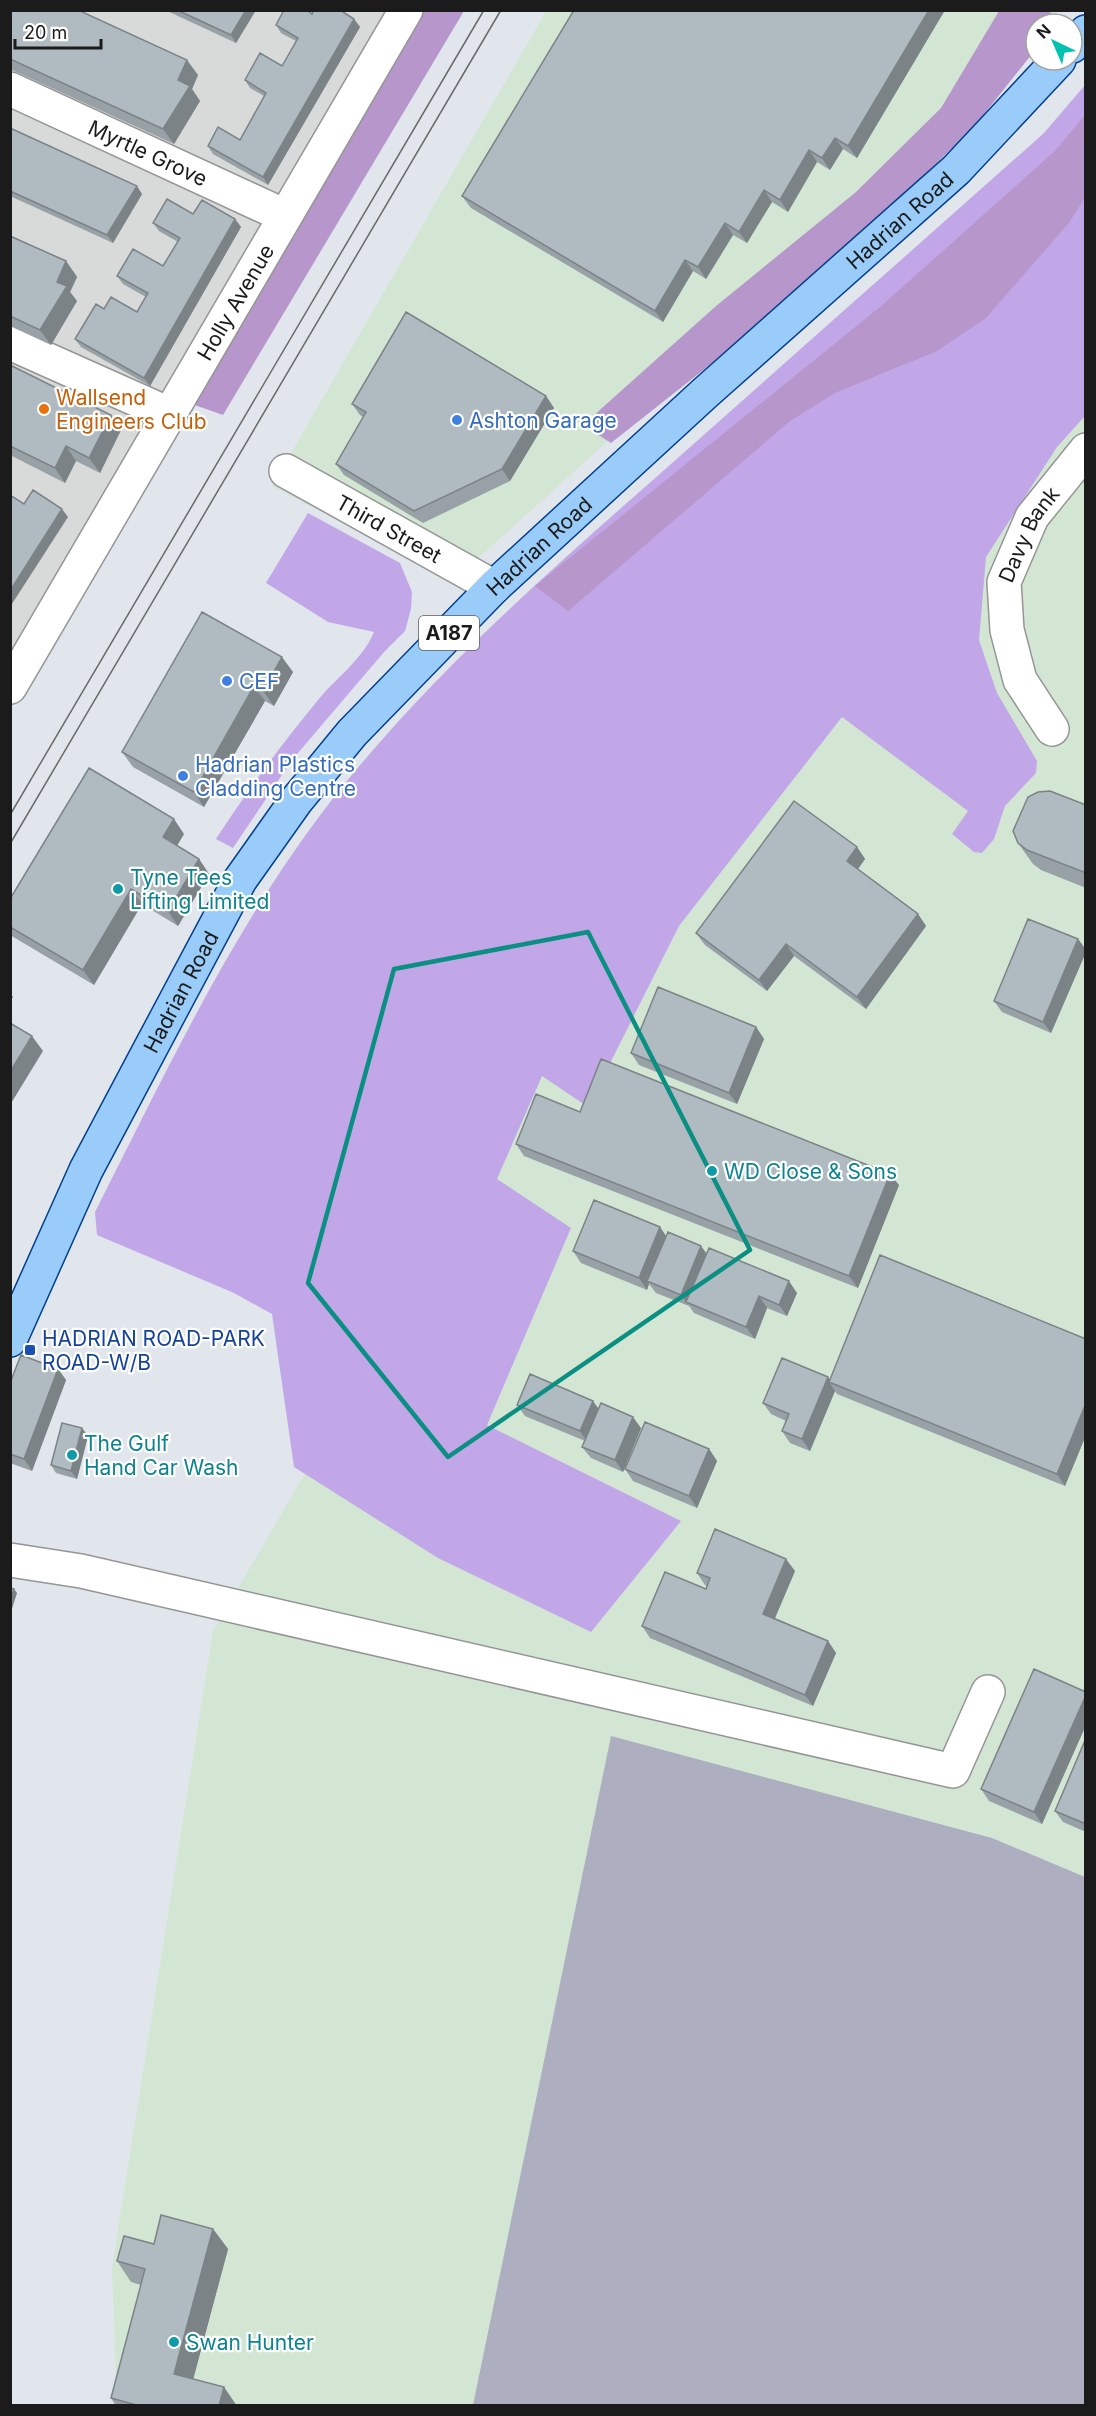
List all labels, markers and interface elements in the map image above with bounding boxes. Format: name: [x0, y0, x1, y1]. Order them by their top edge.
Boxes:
scale bar: [15, 12, 100, 50]
north arrow: [1024, 12, 1084, 72]
text: N: [1032, 20, 1055, 43]
text: 20 m: [24, 22, 67, 43]
street label: Myrtle Grove: [85, 114, 211, 191]
street label: Hadrian Road: [841, 166, 958, 274]
street label: Holly Avenue: [192, 240, 279, 364]
place label: Wallsend Engineers Club: [56, 385, 207, 434]
marker: Wallsend Engineers Club: [37, 402, 51, 416]
place label: Ashton Garage: [469, 408, 617, 433]
marker: Ashton Garage: [450, 413, 464, 427]
street label: Davy Bank: [993, 481, 1064, 586]
street label: Third Street: [332, 489, 446, 568]
street label: Hadrian Road: [481, 491, 597, 601]
road number: A187: [419, 616, 479, 650]
place label: CEF: [239, 669, 279, 694]
marker: CEF: [220, 674, 234, 688]
place label: Hadrian Plastics Cladding Centre: [195, 752, 356, 801]
marker: Hadrian Plastics Cladding Centre: [176, 769, 190, 783]
place label: Tyne Tees Lifting Limited: [130, 865, 269, 914]
marker: Tyne Tees Lifting Limited: [111, 882, 125, 896]
street label: Hadrian Road: [138, 927, 223, 1057]
place label: WD Close & Sons: [724, 1159, 897, 1184]
marker: WD Close & Sons: [705, 1164, 719, 1178]
place label: HADRIAN ROAD-PARK ROAD-W/B: [42, 1326, 265, 1375]
marker: HADRIAN ROAD-PARK ROAD-W/B: [23, 1343, 37, 1357]
place label: The Gulf Hand Car Wash: [84, 1431, 238, 1480]
marker: The Gulf Hand Car Wash: [65, 1448, 79, 1462]
place label: Swan Hunter: [186, 2330, 314, 2355]
marker: Swan Hunter: [167, 2335, 181, 2349]

